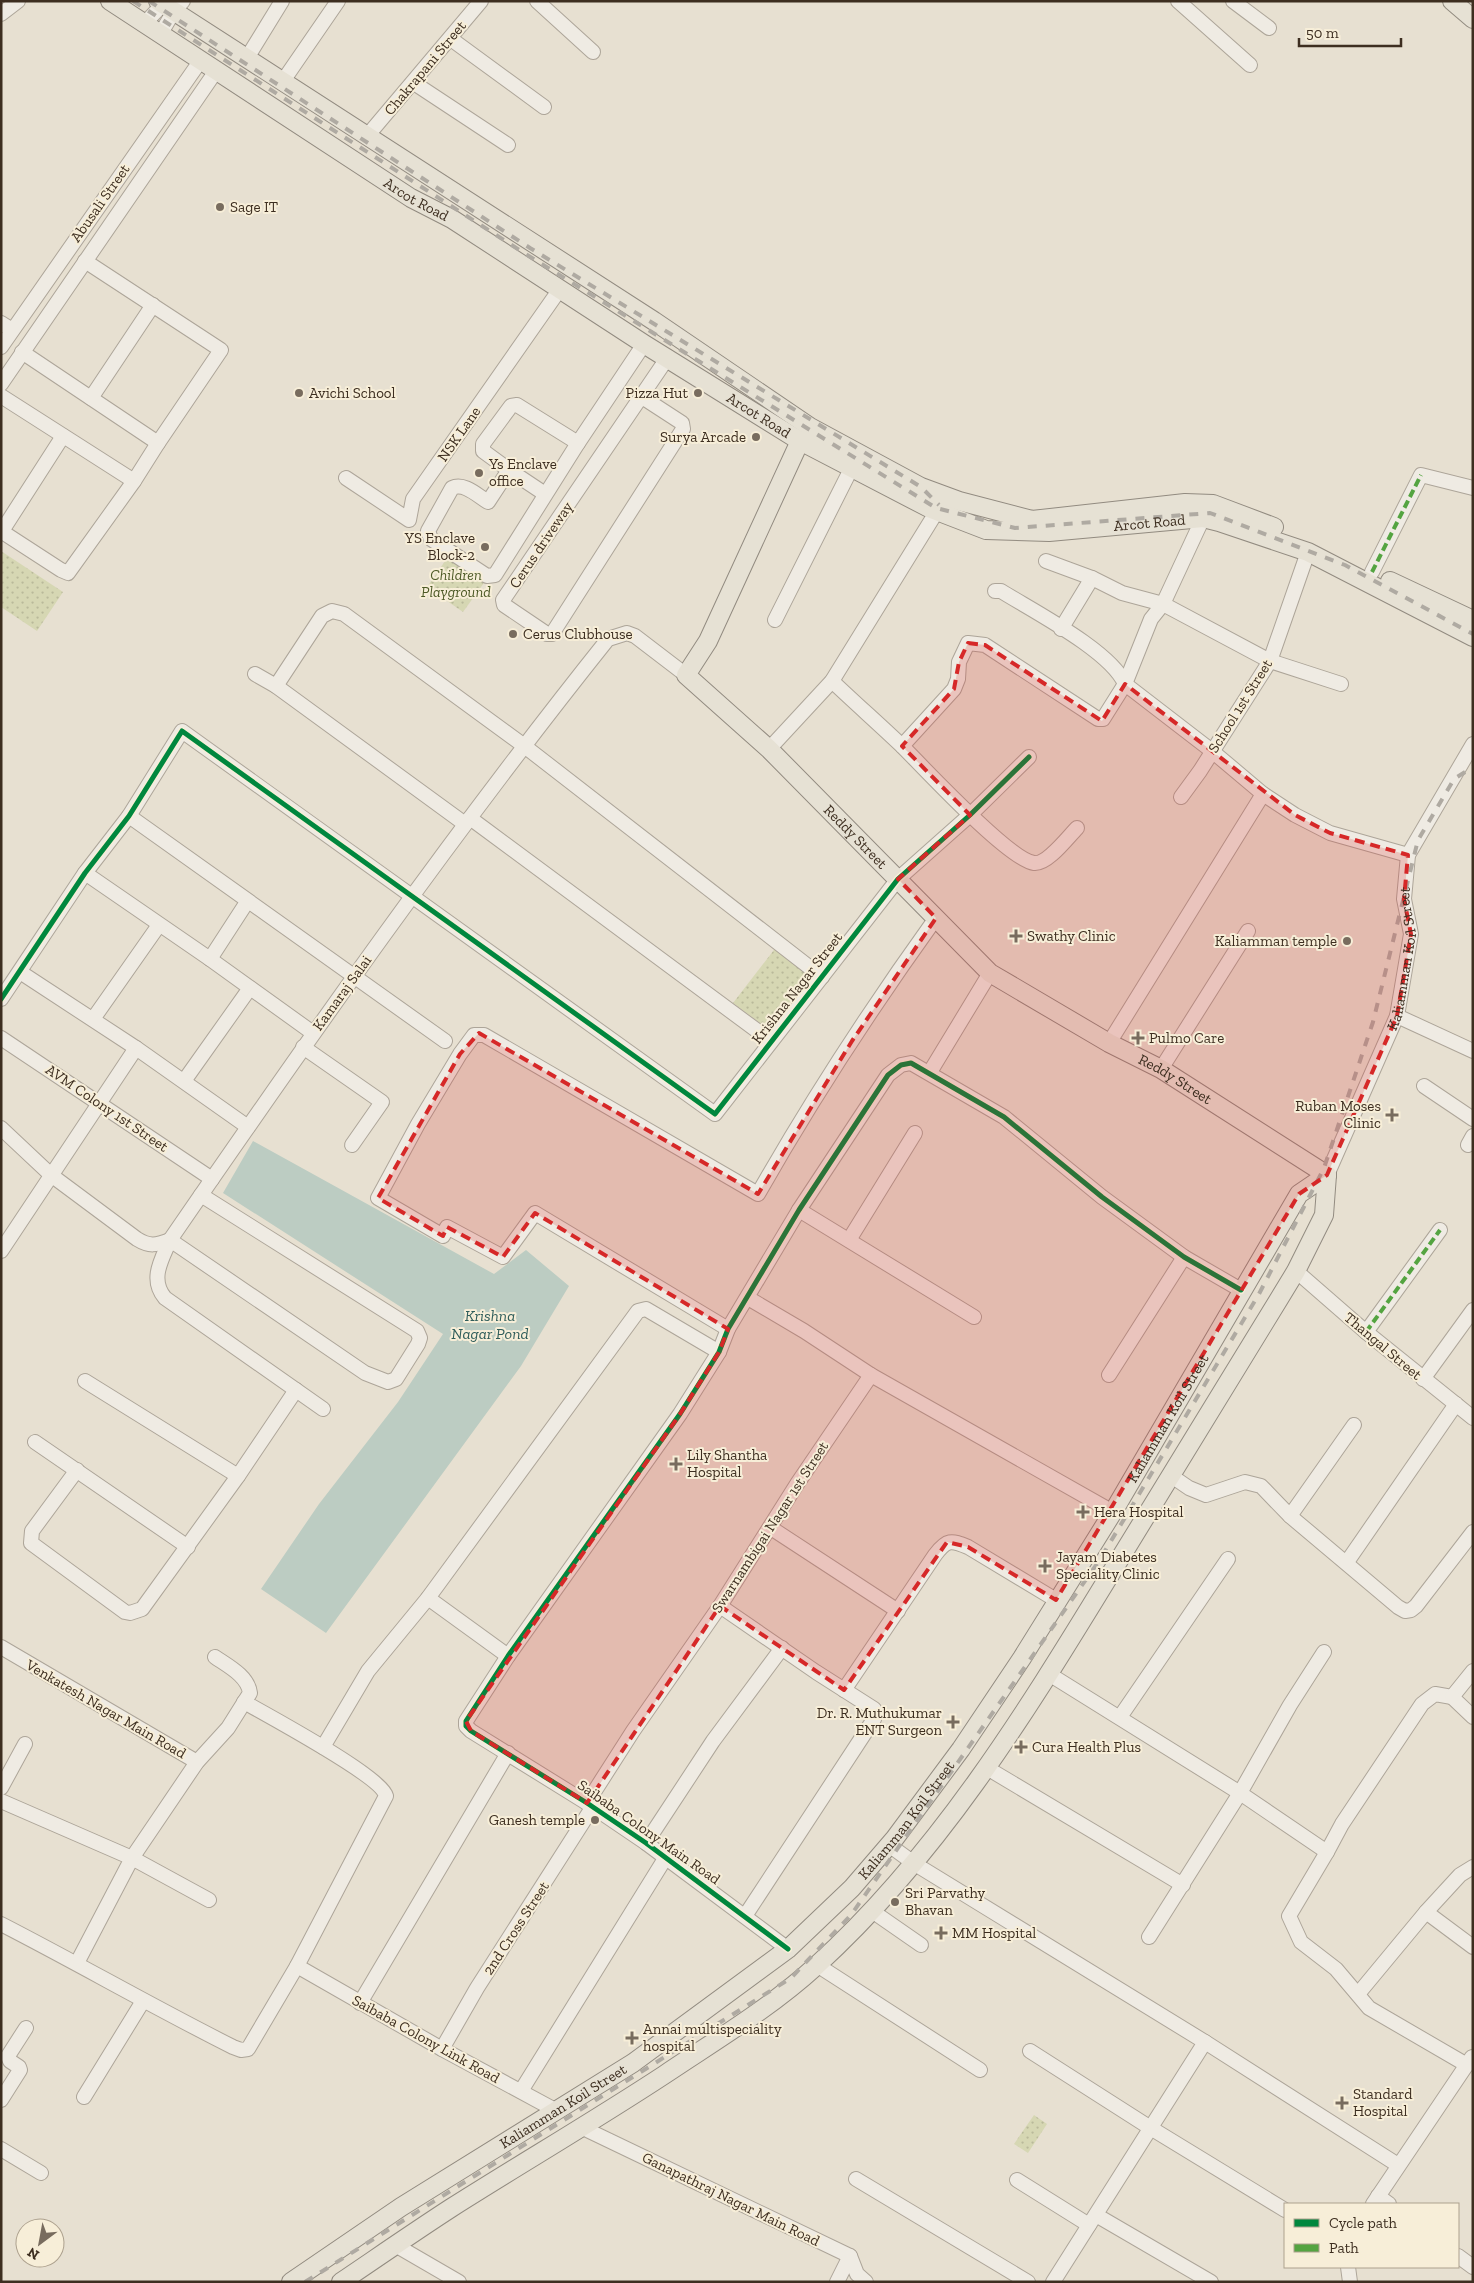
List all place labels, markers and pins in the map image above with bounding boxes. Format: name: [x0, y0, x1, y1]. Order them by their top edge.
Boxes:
place label: Sage IT: [230, 198, 278, 216]
marker: Sage IT: [214, 201, 226, 213]
place label: Avichi School: [309, 384, 396, 402]
place label: Pizza Hut: [626, 384, 688, 402]
marker: Avichi School: [293, 387, 305, 399]
marker: Pizza Hut: [692, 387, 704, 399]
place label: Surya Arcade: [660, 428, 746, 446]
marker: Surya Arcade: [750, 431, 762, 443]
place label: Ys Enclave office: [488, 455, 557, 490]
marker: Ys Enclave office: [473, 467, 485, 479]
place label: YS Enclave Block-2: [404, 529, 475, 564]
marker: YS Enclave Block-2: [479, 541, 491, 553]
place label: Cerus Clubhouse: [523, 625, 633, 643]
marker: Cerus Clubhouse: [507, 628, 519, 640]
place label: Swathy Clinic: [1027, 927, 1116, 945]
marker: Swathy Clinic: [1009, 929, 1023, 943]
place label: Kaliamman temple: [1215, 932, 1337, 950]
marker: Kaliamman temple: [1341, 935, 1353, 947]
place label: Pulmo Care: [1149, 1029, 1224, 1047]
marker: Pulmo Care: [1131, 1031, 1145, 1045]
place label: Ruban Moses Clinic: [1295, 1097, 1381, 1132]
marker: Ruban Moses Clinic: [1385, 1108, 1399, 1122]
place label: Lily Shantha Hospital: [687, 1446, 767, 1481]
marker: Lily Shantha Hospital: [669, 1457, 683, 1471]
place label: Hera Hospital: [1094, 1503, 1183, 1521]
marker: Hera Hospital: [1076, 1505, 1090, 1519]
place label: Jayam Diabetes Speciality Clinic: [1056, 1548, 1160, 1583]
marker: Jayam Diabetes Speciality Clinic: [1038, 1559, 1052, 1573]
place label: Dr. R. Muthukumar ENT Surgeon: [817, 1704, 942, 1739]
marker: Dr. R. Muthukumar ENT Surgeon: [946, 1715, 960, 1729]
place label: Cura Health Plus: [1032, 1738, 1141, 1756]
marker: Cura Health Plus: [1014, 1740, 1028, 1754]
place label: Ganesh temple: [489, 1811, 585, 1829]
marker: Ganesh temple: [589, 1814, 601, 1826]
place label: Sri Parvathy Bhavan: [905, 1884, 985, 1919]
marker: Sri Parvathy Bhavan: [889, 1896, 901, 1908]
place label: MM Hospital: [952, 1924, 1036, 1942]
marker: MM Hospital: [934, 1926, 948, 1940]
place label: Annai multispeciality hospital: [643, 2020, 782, 2055]
marker: Annai multispeciality hospital: [625, 2031, 639, 2045]
place label: Standard Hospital: [1353, 2085, 1413, 2120]
marker: Standard Hospital: [1335, 2096, 1349, 2110]

